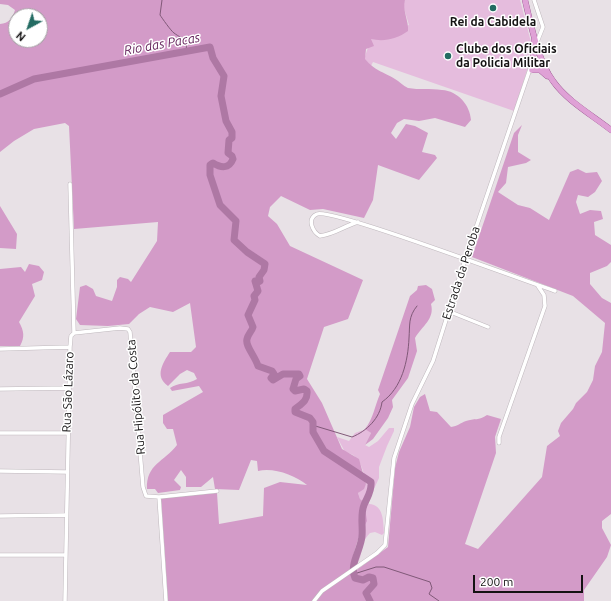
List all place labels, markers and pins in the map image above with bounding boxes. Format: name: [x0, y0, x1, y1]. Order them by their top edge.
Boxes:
marker: Rei da Cabidela: [488, 3, 498, 13]
place label: Rei da Cabidela: [450, 15, 536, 29]
place label: Clube dos Oficiais da Policia Militar: [456, 42, 557, 70]
marker: Clube dos Oficiais da Policia Militar: [443, 51, 453, 61]

